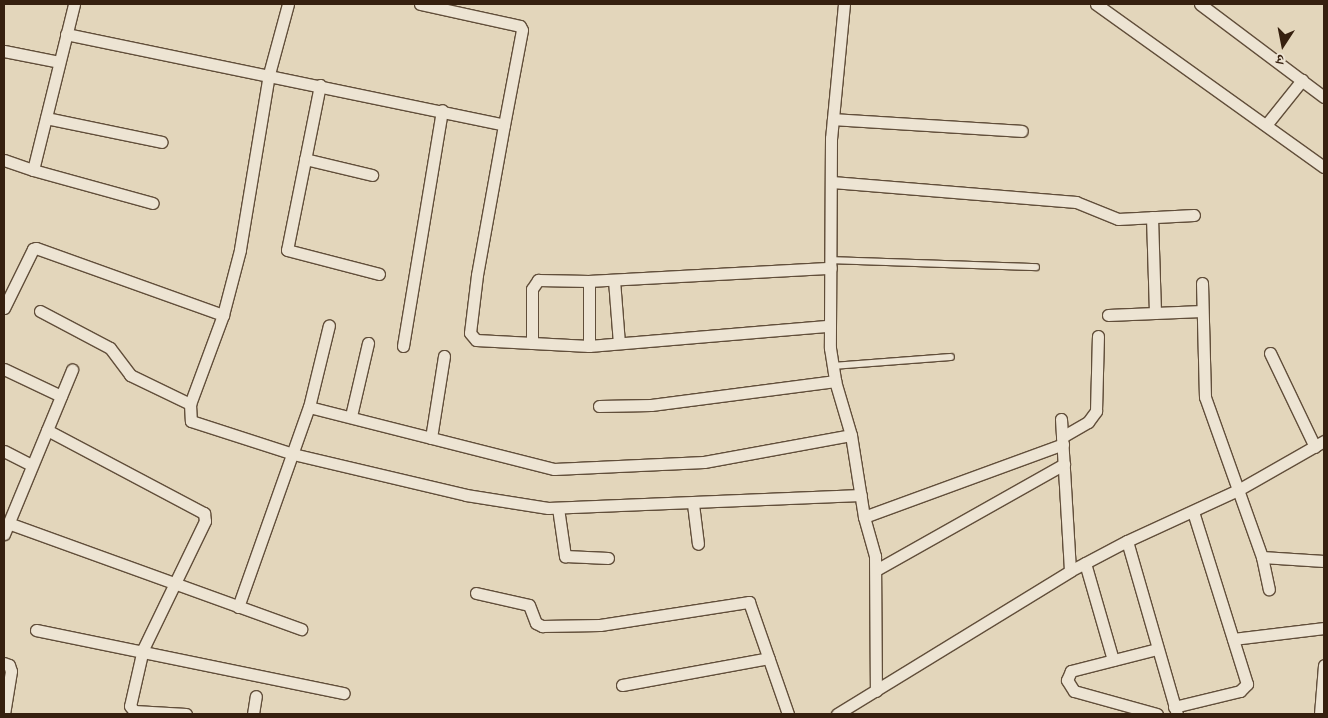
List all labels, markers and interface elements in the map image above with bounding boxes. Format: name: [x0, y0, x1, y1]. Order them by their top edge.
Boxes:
north arrow: [1258, 20, 1308, 70]
text: उ: [1275, 50, 1285, 69]

